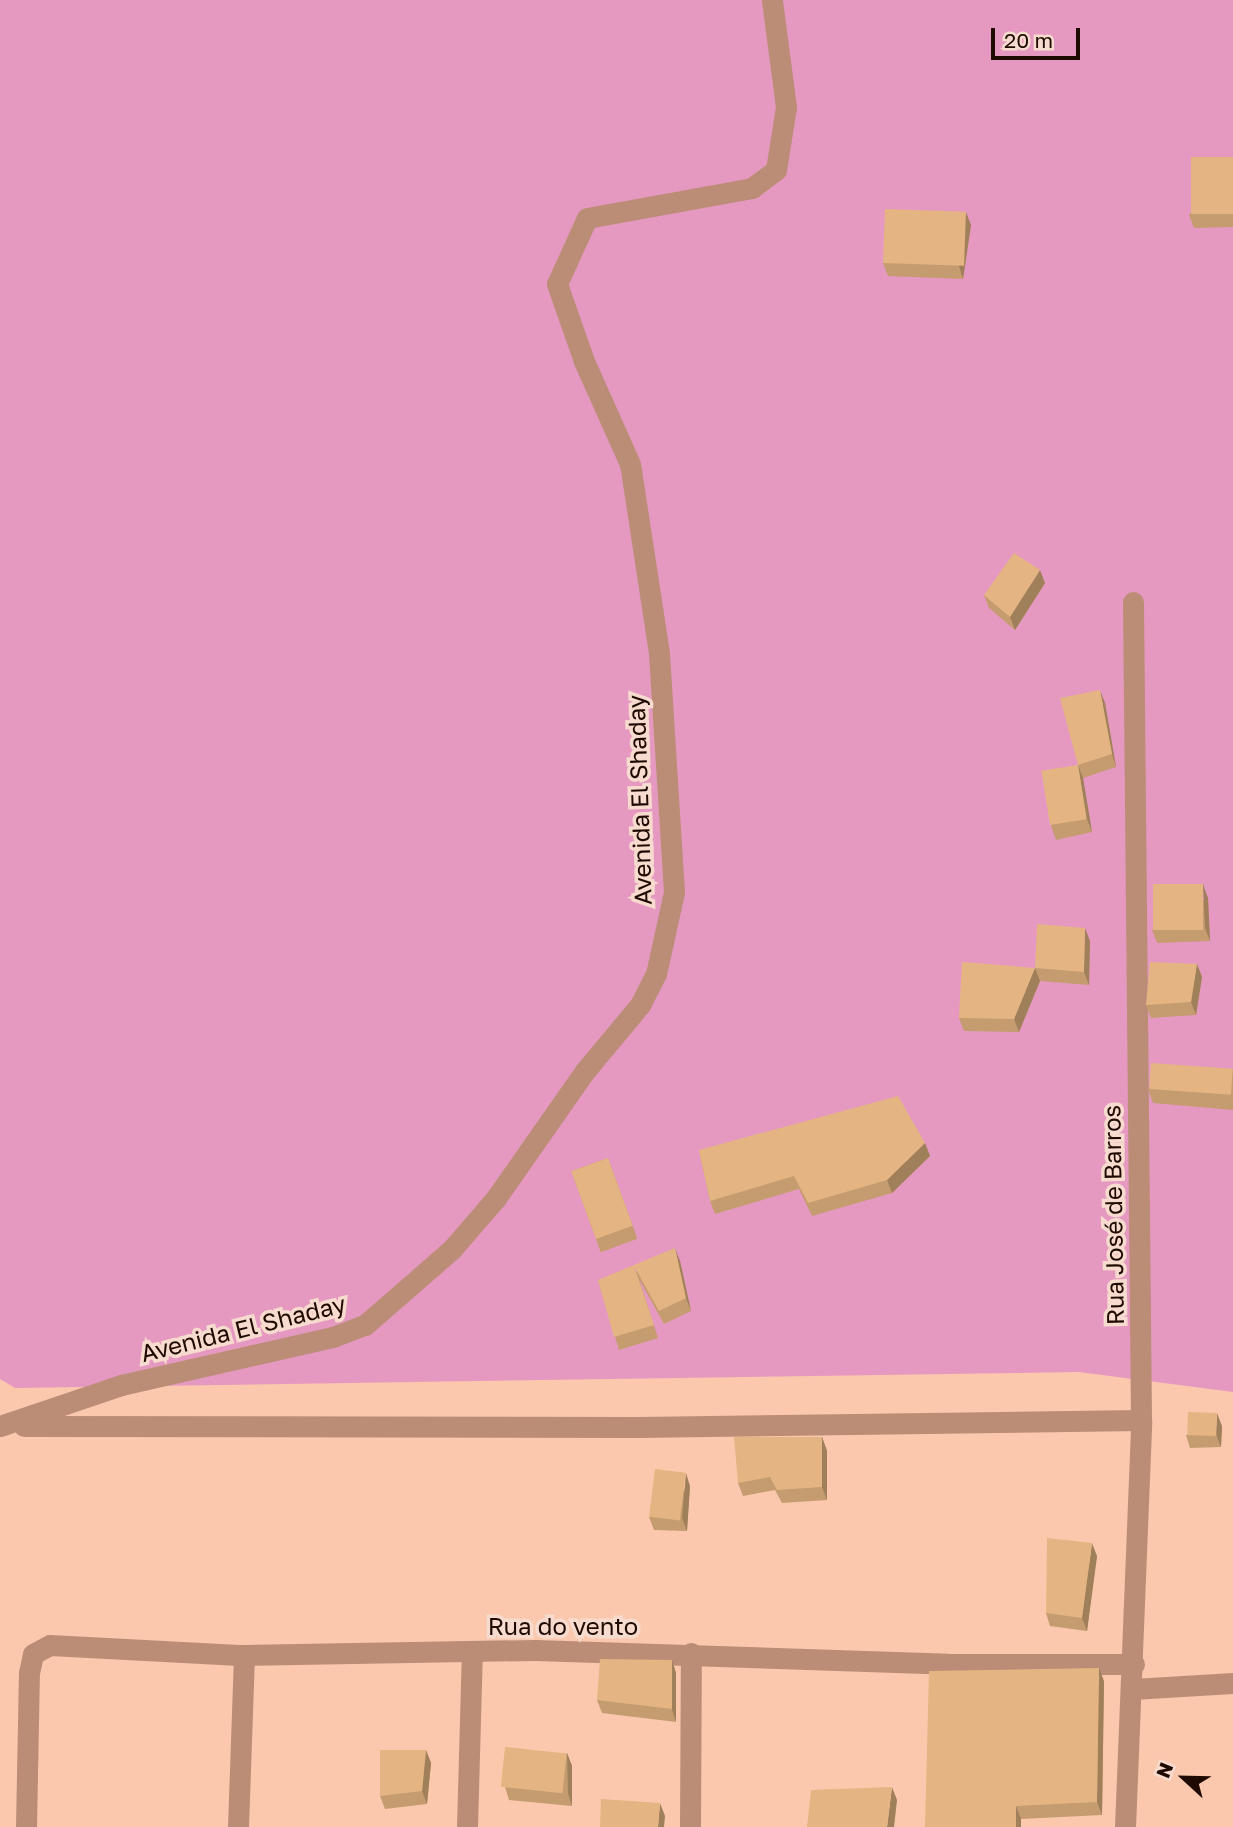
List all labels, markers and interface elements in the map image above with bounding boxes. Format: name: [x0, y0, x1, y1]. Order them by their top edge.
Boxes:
scale bar: [995, 14, 1084, 58]
text: 20 m: [1004, 27, 1053, 53]
street label: Avenida El Shaday: [621, 694, 657, 906]
street label: Rua José de Barros: [1097, 1105, 1129, 1325]
street label: Avenida El Shaday: [137, 1289, 349, 1367]
street label: Rua do vento: [488, 1612, 638, 1640]
north arrow: [1149, 1743, 1219, 1813]
text: N: [1151, 1759, 1177, 1781]

